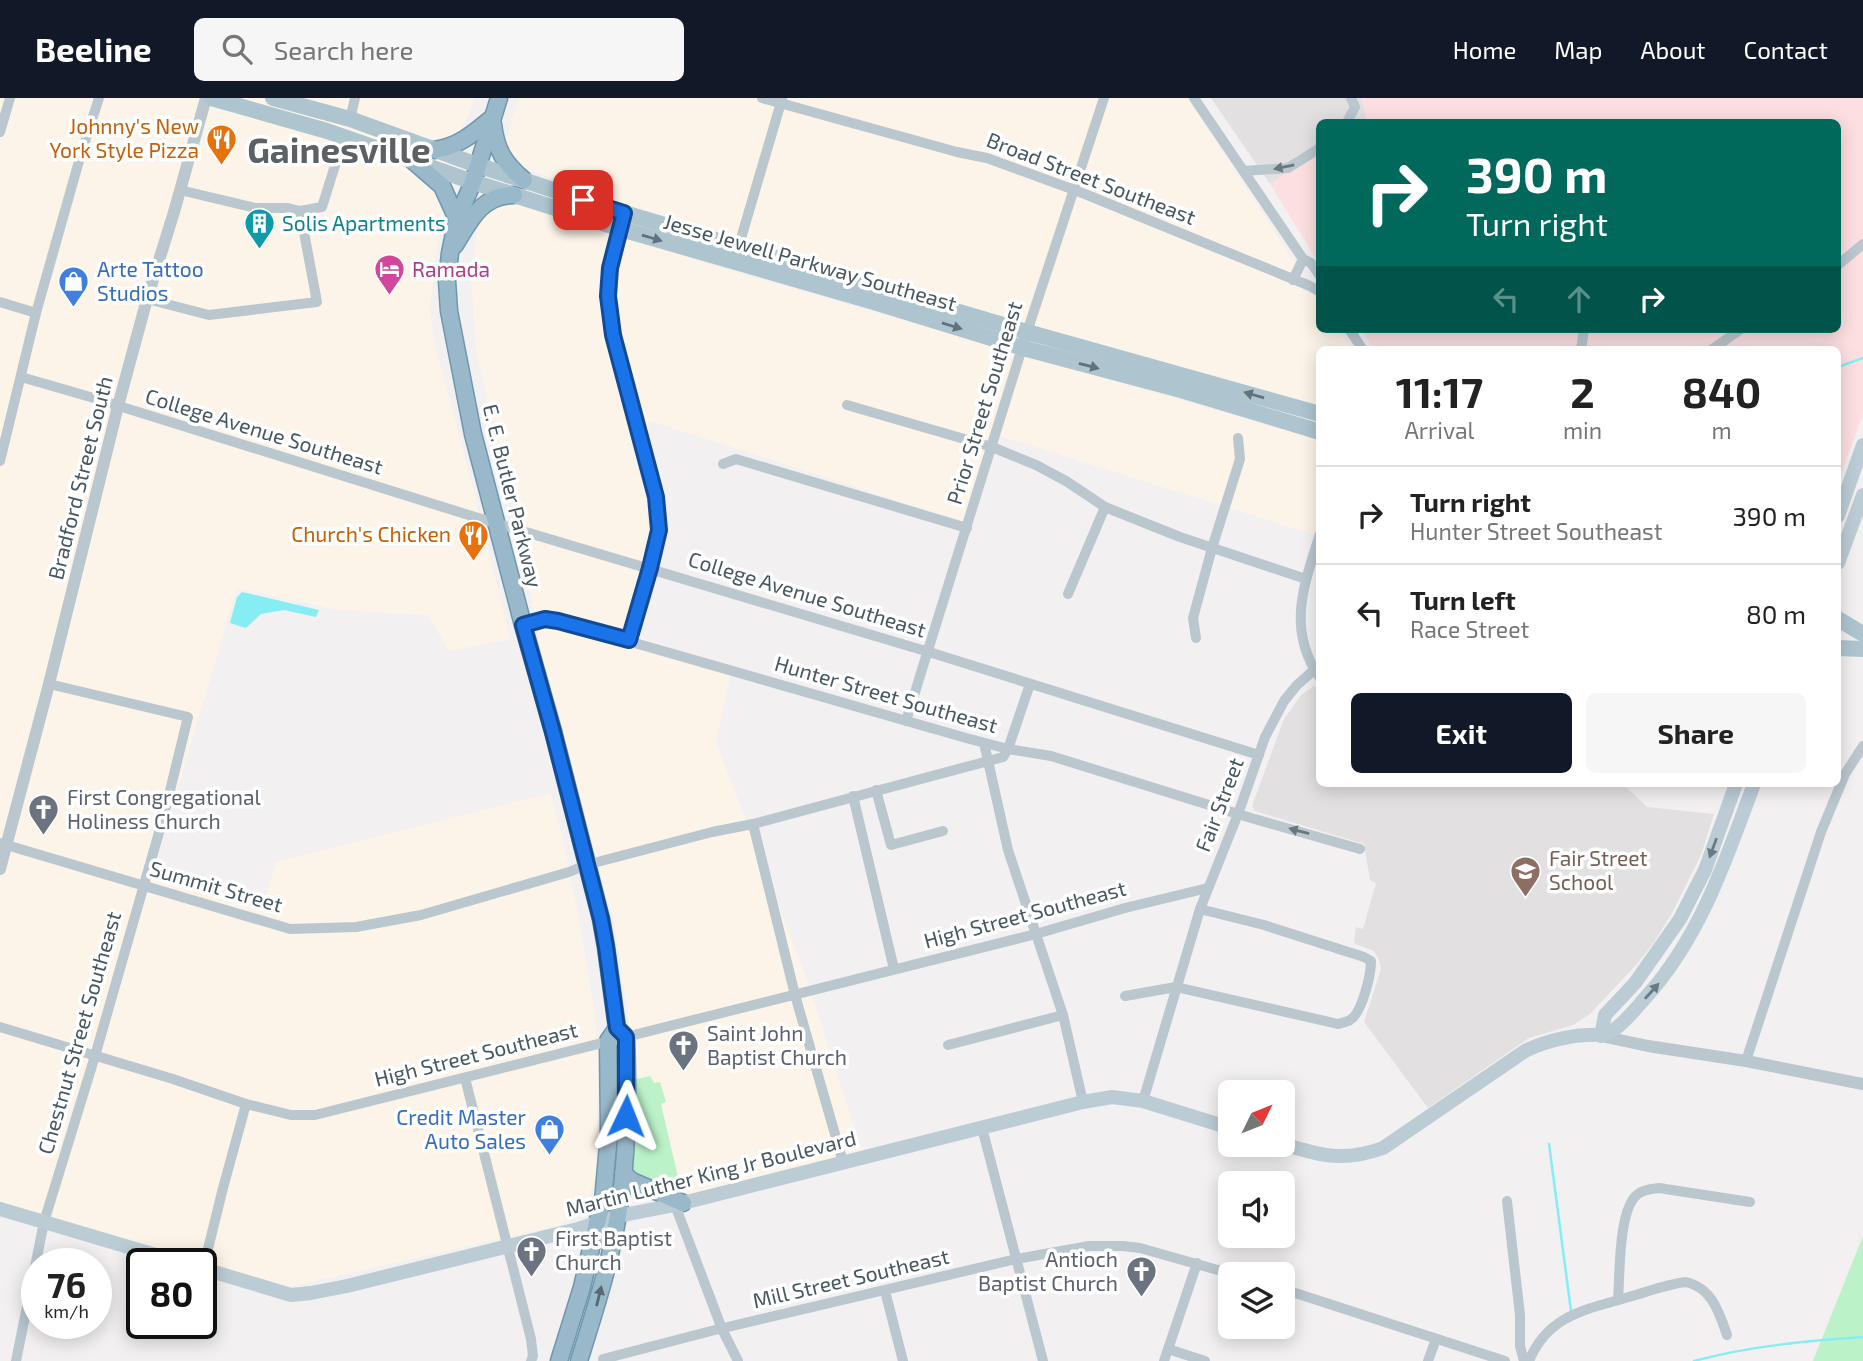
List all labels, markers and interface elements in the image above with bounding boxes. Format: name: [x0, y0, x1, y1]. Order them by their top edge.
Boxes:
search box: [194, 18, 684, 81]
text: Beeline: [35, 29, 152, 69]
icon: search: [218, 30, 256, 68]
text: Search here: [274, 34, 413, 65]
text: Home: [1453, 35, 1516, 64]
text: Map: [1554, 35, 1602, 64]
text: About: [1640, 35, 1706, 64]
text: Contact: [1744, 35, 1828, 64]
place label: Johnny's New York Style Pizza: [49, 113, 199, 162]
restaurant icon: Johnny's New York Style Pizza: [205, 122, 239, 166]
street label: Broad Street Southeast: [984, 126, 1200, 229]
district label: Gainesville: [247, 128, 431, 170]
text: 390 m: [1466, 144, 1607, 203]
icon: right: [1351, 147, 1442, 238]
one-way arrow: [1273, 161, 1295, 172]
pin: [553, 170, 613, 230]
icon: arrive: [564, 181, 602, 219]
text: Turn right: [1466, 204, 1608, 242]
building icon: Solis Apartments: [242, 207, 276, 251]
street label: Jesse Jewell Parkway Southeast: [661, 208, 960, 315]
place label: Solis Apartments: [282, 210, 446, 235]
one-way arrow: [642, 234, 663, 244]
hotel icon: Ramada: [372, 253, 406, 297]
place label: Arte Tattoo Studios: [97, 256, 204, 305]
place label: Ramada: [412, 256, 490, 281]
shop icon: Arte Tattoo Studios: [57, 265, 91, 309]
icon: left: [1487, 280, 1525, 318]
icon: ahead: [1560, 280, 1598, 318]
icon: right: [1633, 280, 1671, 318]
street label: Prior Street Southeast: [941, 298, 1026, 507]
one-way arrow: [941, 322, 962, 332]
one-way arrow: [1078, 361, 1100, 372]
text: 11:17: [1396, 366, 1483, 416]
text: 2: [1570, 366, 1595, 416]
text: 840: [1682, 366, 1761, 416]
street label: Bradford Street South: [42, 373, 117, 582]
street label: College Avenue Southeast: [143, 382, 386, 479]
one-way arrow: [1243, 390, 1264, 400]
street label: E. E. Butler Parkway: [479, 401, 548, 590]
text: Arrival: [1404, 416, 1474, 444]
text: min: [1563, 416, 1602, 444]
text: m: [1711, 416, 1732, 444]
text: Turn right: [1410, 486, 1531, 517]
icon: right: [1351, 496, 1389, 534]
text: 390 m: [1732, 500, 1806, 531]
text: Hunter Street Southeast: [1410, 517, 1663, 545]
restaurant icon: Church's Chicken: [457, 518, 491, 562]
place label: Church's Chicken: [291, 521, 451, 546]
street label: College Avenue Southeast: [686, 545, 929, 642]
text: Turn left: [1410, 584, 1516, 615]
icon: left: [1351, 594, 1389, 632]
text: 80 m: [1746, 598, 1806, 629]
text: Race Street: [1410, 615, 1529, 643]
street label: Hunter Street Southeast: [772, 650, 1001, 737]
button: Exit: [1351, 693, 1572, 773]
button: Share: [1586, 693, 1806, 773]
street label: Fair Street: [1189, 754, 1248, 855]
place label: First Congregational Holiness Church: [67, 784, 262, 833]
church icon: First Congregational Holiness Church: [27, 793, 61, 837]
one-way arrow: [1288, 825, 1310, 836]
one-way arrow: [1707, 838, 1718, 859]
place label: Fair Street School: [1549, 845, 1648, 894]
school or university icon: Fair Street School: [1509, 854, 1543, 898]
street label: Summit Street: [147, 855, 286, 916]
street label: High Street Southeast: [921, 875, 1128, 953]
street label: Chestnut Street Southeast: [32, 908, 125, 1157]
one-way arrow: [1644, 982, 1660, 1000]
street label: High Street Southeast: [372, 1016, 580, 1091]
place label: Saint John Baptist Church: [707, 1020, 847, 1069]
church icon: Saint John Baptist Church: [667, 1029, 701, 1073]
position arrow: [589, 1079, 663, 1153]
north arrow: [1218, 1080, 1295, 1157]
map controls: [1218, 1080, 1295, 1339]
place label: Credit Master Auto Sales: [396, 1104, 527, 1153]
shop icon: Credit Master Auto Sales: [532, 1113, 566, 1157]
street label: Martin Luther King Jr Boulevard: [563, 1124, 858, 1221]
button: sound: [1218, 1171, 1295, 1248]
place label: First Baptist Church: [555, 1225, 672, 1274]
church icon: First Baptist Church: [515, 1234, 549, 1278]
street label: Mill Street Southeast: [750, 1243, 951, 1312]
place label: Antioch Baptist Church: [978, 1246, 1118, 1295]
speed limit sign: 80: [126, 1248, 217, 1339]
church icon: Antioch Baptist Church: [1124, 1255, 1158, 1299]
button: layers: [1218, 1262, 1295, 1339]
text: 76: [47, 1263, 86, 1305]
one-way arrow: [594, 1285, 605, 1307]
text: km/h: [44, 1300, 89, 1322]

